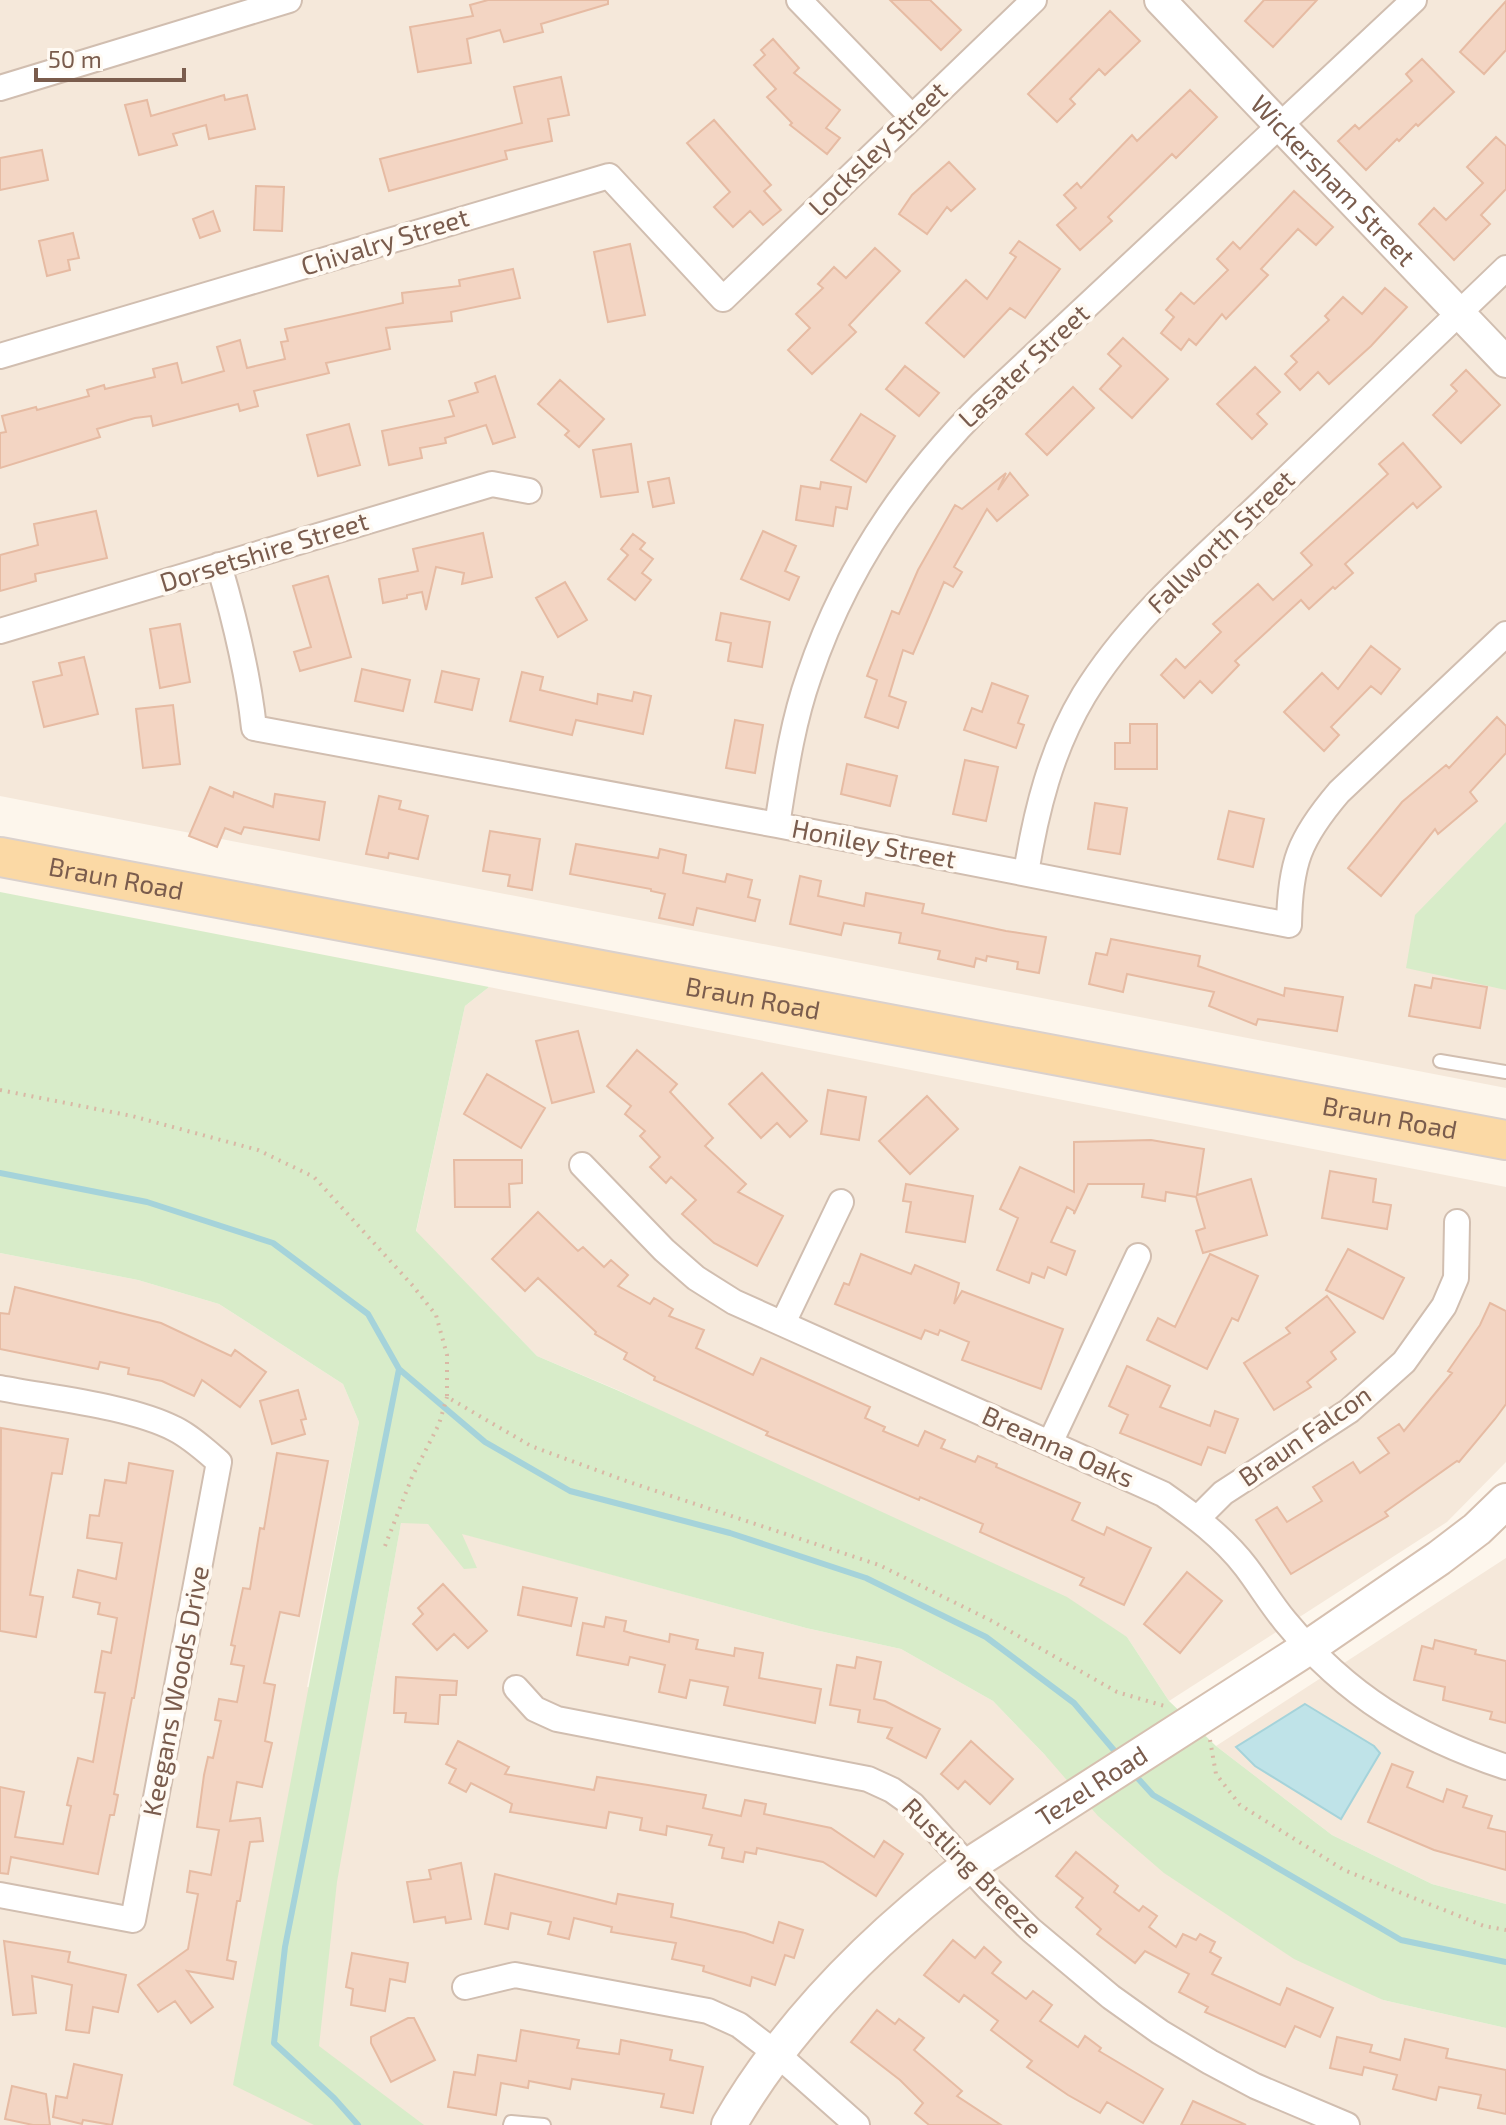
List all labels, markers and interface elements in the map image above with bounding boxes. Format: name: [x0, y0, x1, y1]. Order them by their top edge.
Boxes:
scale bar: [36, 32, 184, 82]
text: 50 m: [48, 44, 102, 73]
street label: Locksley Street: [801, 74, 953, 222]
street label: Wickersham Street: [1245, 88, 1423, 272]
street label: Chivalry Street: [297, 200, 472, 281]
street label: Lasater Street: [951, 297, 1095, 433]
street label: Fallworth Street: [1140, 463, 1300, 619]
street label: Dorsetshire Street: [156, 504, 372, 597]
street label: Honiley Street: [790, 811, 959, 874]
street label: Braun Road: [46, 849, 186, 905]
street label: Braun Road: [683, 969, 823, 1025]
street label: Braun Road: [1320, 1089, 1460, 1145]
street label: Braun Falcon: [1232, 1378, 1376, 1492]
street label: Breanna Oaks: [978, 1398, 1139, 1493]
street label: Keegans Woods Drive: [135, 1563, 214, 1819]
street label: Tezel Road: [1030, 1738, 1153, 1832]
street label: Rustling Breeze: [897, 1791, 1049, 1943]

